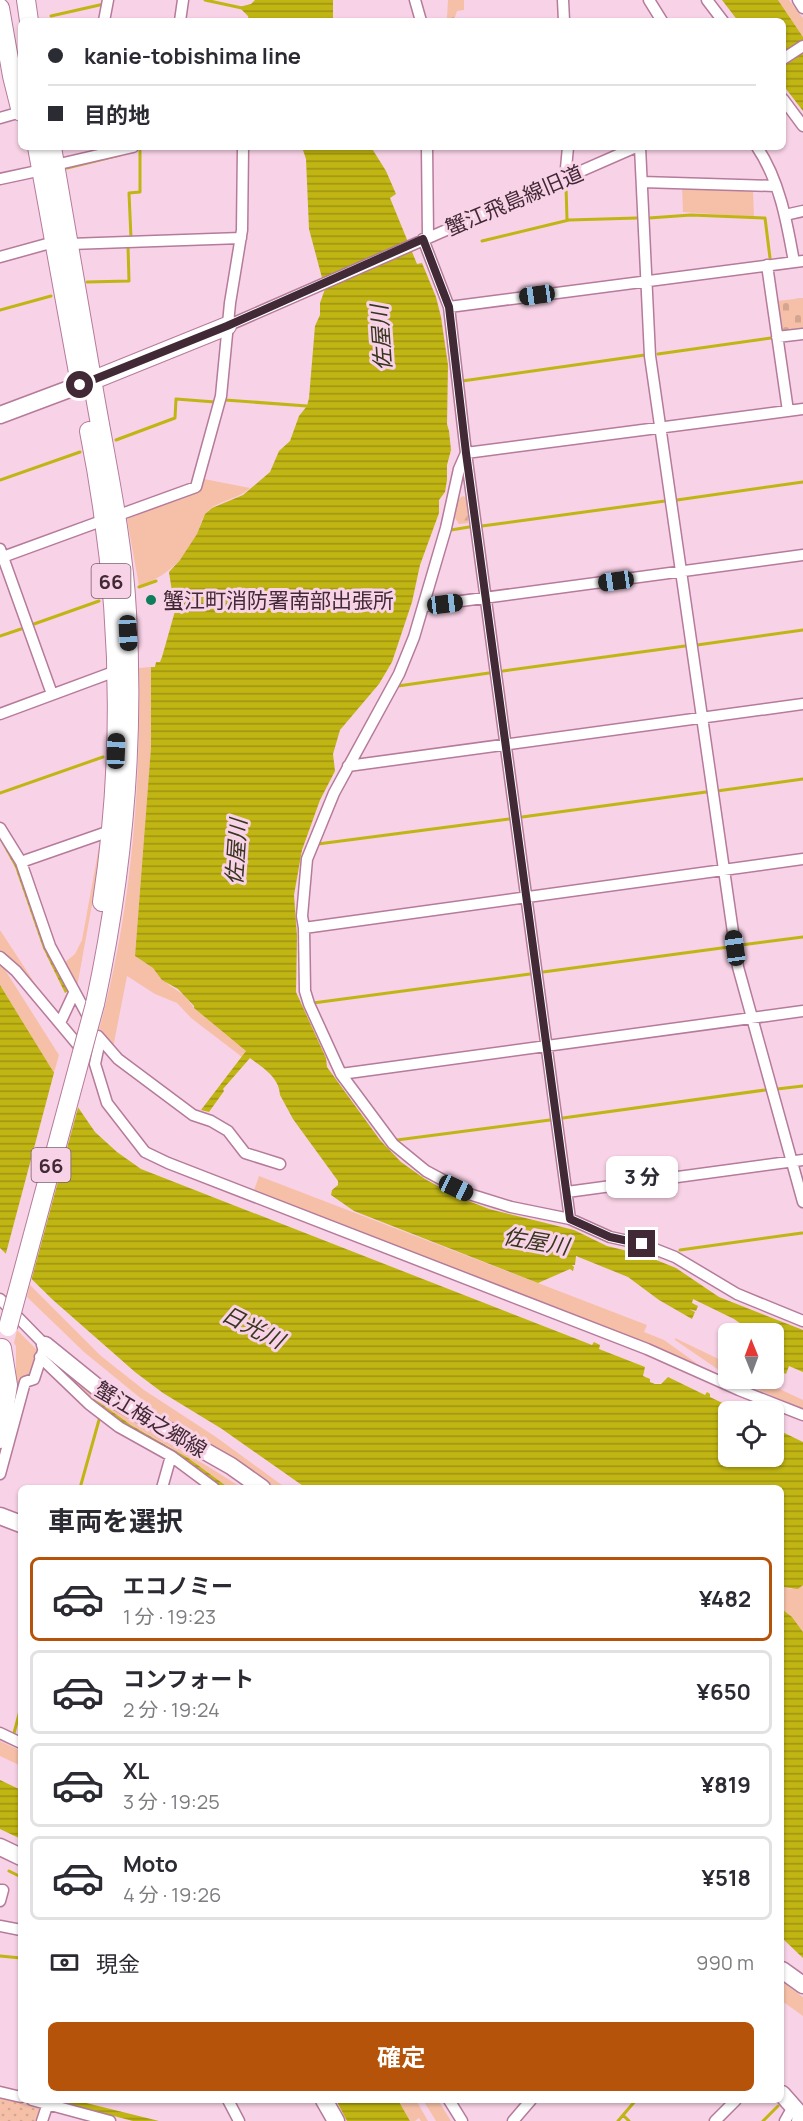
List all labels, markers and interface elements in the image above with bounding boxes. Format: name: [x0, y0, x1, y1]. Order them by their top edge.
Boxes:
text: kanie-tobishima line: [84, 41, 301, 71]
text: 目的地: [84, 100, 150, 130]
street label: 蟹江飛島線旧道: [441, 158, 587, 242]
car: [518, 284, 556, 306]
water label: 佐屋川: [364, 302, 398, 372]
route start: [66, 371, 93, 398]
road number: 66: [92, 564, 130, 598]
car: [597, 570, 635, 592]
place label: 蟹江町消防署南部出張所: [163, 586, 394, 614]
marker: 蟹江町消防署南部出張所: [144, 593, 158, 607]
car: [426, 593, 464, 615]
car: [118, 615, 138, 651]
car: [106, 733, 126, 769]
water label: 佐屋川: [219, 816, 253, 886]
car: [724, 929, 746, 967]
road number: 66: [32, 1148, 70, 1182]
callout: 3 分: [606, 1157, 678, 1199]
text: 3 分: [624, 1163, 660, 1190]
car: [436, 1172, 476, 1204]
water label: 佐屋川: [501, 1220, 573, 1262]
route end: [628, 1230, 655, 1257]
water label: 日光川: [217, 1299, 291, 1356]
north arrow: [718, 1323, 784, 1389]
map controls: [718, 1323, 784, 1467]
street label: 蟹江梅之郷線: [90, 1375, 212, 1463]
button: locate: [718, 1401, 784, 1467]
text: 車両を選択: [48, 1502, 183, 1539]
text: エコノミー: [123, 1571, 233, 1601]
icon: car: [51, 1572, 105, 1626]
text: ¥482: [699, 1584, 751, 1614]
text: 1 分 · 19:23: [123, 1603, 216, 1630]
text: コンフォート: [123, 1664, 254, 1694]
icon: car: [51, 1665, 105, 1719]
text: ¥650: [697, 1677, 751, 1707]
text: 2 分 · 19:24: [123, 1696, 220, 1723]
text: XL: [123, 1756, 149, 1786]
icon: car: [51, 1758, 105, 1812]
text: ¥819: [701, 1770, 751, 1800]
text: 3 分 · 19:25: [123, 1788, 220, 1815]
text: Moto: [123, 1849, 178, 1879]
icon: car: [51, 1851, 105, 1905]
text: ¥518: [702, 1863, 751, 1893]
text: 4 分 · 19:26: [123, 1881, 221, 1908]
icon: cash: [48, 1946, 81, 1979]
text: 現金: [96, 1949, 140, 1979]
text: 990 m: [696, 1949, 754, 1976]
button: 確定: [48, 2022, 754, 2091]

